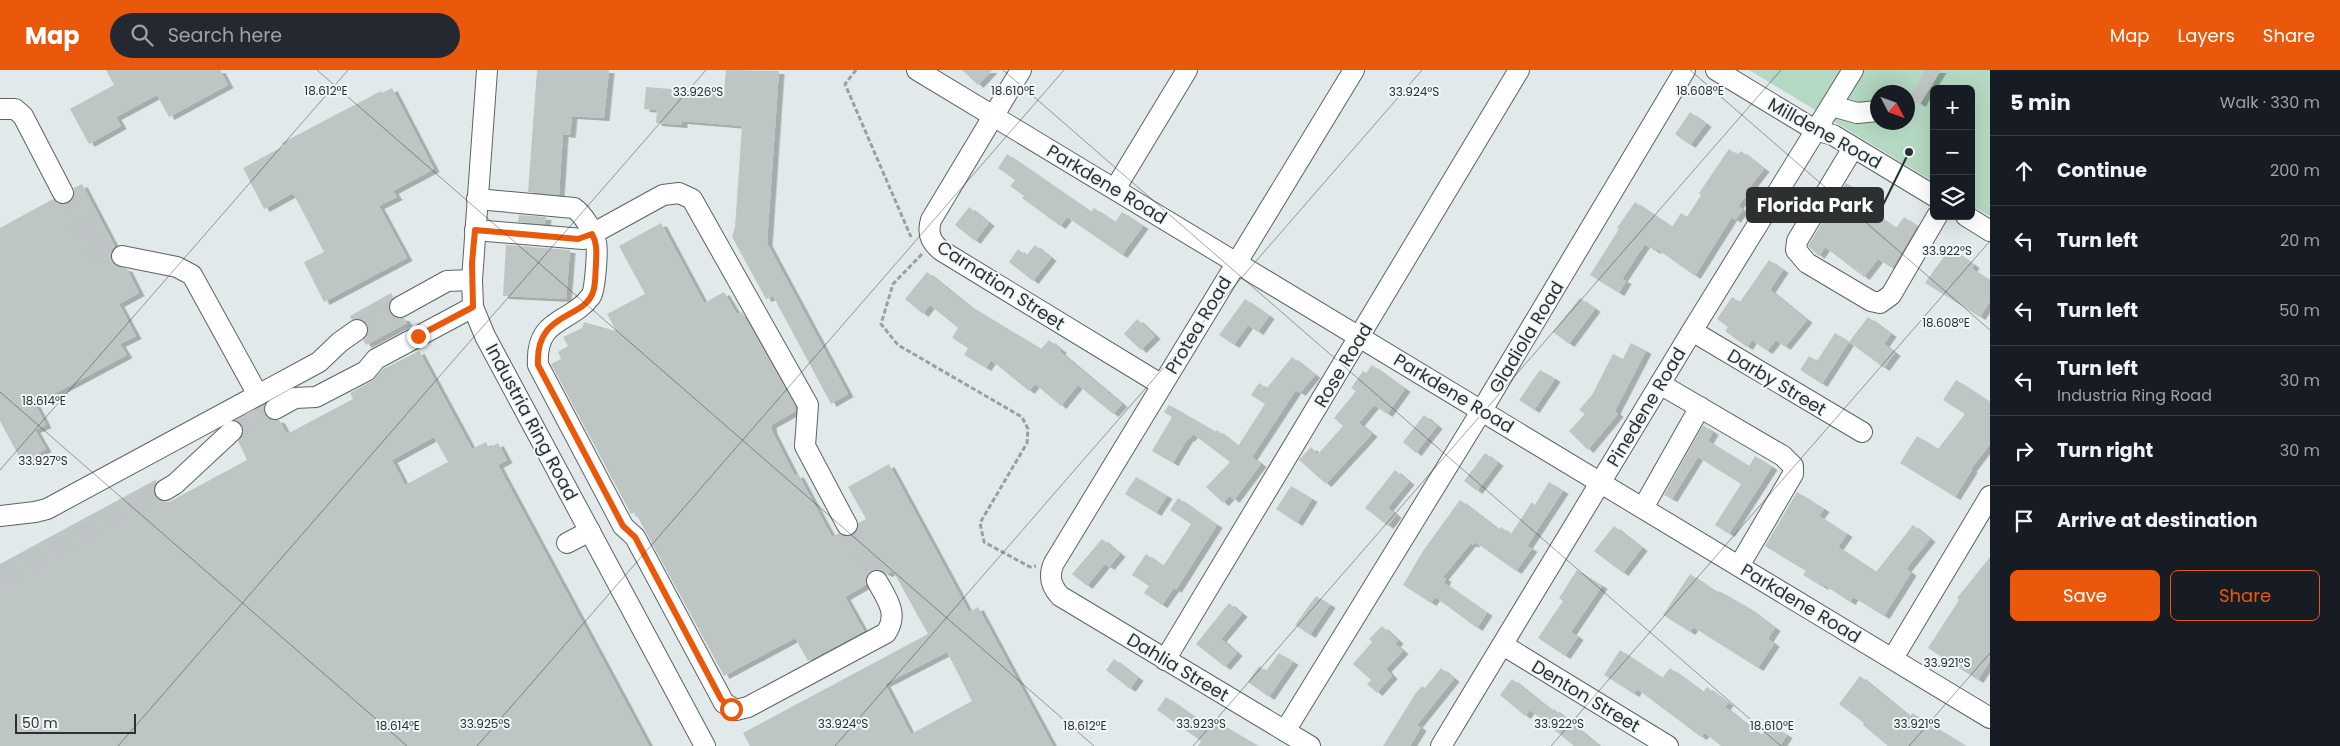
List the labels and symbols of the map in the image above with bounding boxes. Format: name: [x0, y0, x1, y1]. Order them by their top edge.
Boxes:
text: 18.612°E: [304, 82, 348, 99]
text: 18.610°E: [991, 82, 1035, 99]
text: 18.608°E: [1676, 82, 1724, 99]
text: 33.926°S: [673, 83, 723, 100]
text: 33.924°S: [1389, 83, 1439, 100]
north arrow: [1870, 85, 1915, 130]
street label: Milldene Road: [1764, 91, 1886, 175]
street label: Parkdene Road: [1042, 138, 1172, 230]
callout: Florida Park: [1747, 188, 1883, 222]
text: Florida Park: [1757, 192, 1873, 219]
street label: Carnation Street: [932, 234, 1070, 336]
text: 33.922°S: [1922, 242, 1972, 259]
street label: Protea Road: [1159, 271, 1237, 379]
street label: Gladiola Road: [1483, 276, 1569, 398]
text: 18.608°E: [1922, 314, 1970, 331]
street label: Rose Road: [1308, 318, 1378, 412]
route end: [407, 325, 430, 348]
street label: Industria Ring Road: [480, 339, 584, 505]
street label: Pinedene Road: [1600, 343, 1692, 471]
street label: Darby Street: [1723, 343, 1831, 421]
street label: Parkdene Road: [1389, 347, 1519, 439]
text: 18.614°E: [22, 392, 66, 409]
text: 33.927°S: [18, 452, 68, 469]
street label: Parkdene Road: [1736, 557, 1866, 649]
street label: Dahlia Street: [1122, 627, 1234, 707]
street label: Denton Street: [1527, 654, 1645, 738]
text: 33.921°S: [1924, 654, 1970, 671]
route start: [720, 698, 743, 721]
scale bar: [15, 711, 136, 734]
text: 33.925°S: [460, 715, 510, 732]
text: 33.924°S: [818, 715, 868, 732]
text: 33.923°S: [1176, 715, 1226, 732]
text: 33.922°S: [1534, 715, 1584, 732]
text: 33.921°S: [1894, 715, 1940, 732]
text: 18.614°E: [376, 717, 420, 734]
text: 18.612°E: [1063, 717, 1107, 734]
text: 18.610°E: [1750, 717, 1794, 734]

